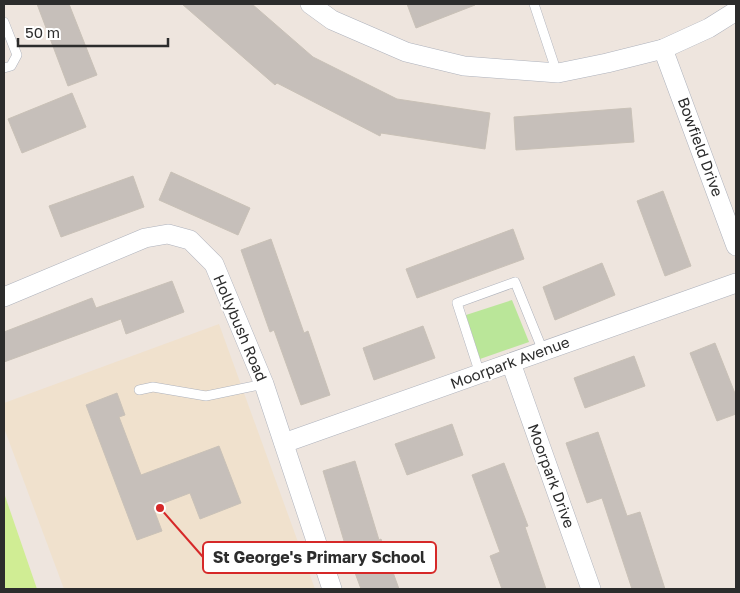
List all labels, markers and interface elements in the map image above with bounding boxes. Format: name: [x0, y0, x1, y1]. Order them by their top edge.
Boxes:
scale bar: [18, 15, 168, 47]
text: 50 m: [25, 23, 60, 41]
street label: Bowfield Drive: [675, 95, 727, 199]
street label: Hollybush Road: [210, 272, 271, 384]
street label: Moorpark Avenue: [448, 332, 572, 392]
street label: Moorpark Drive: [525, 421, 579, 531]
callout: St George's Primary School: [203, 542, 436, 573]
text: St George's Primary School: [213, 547, 426, 567]

